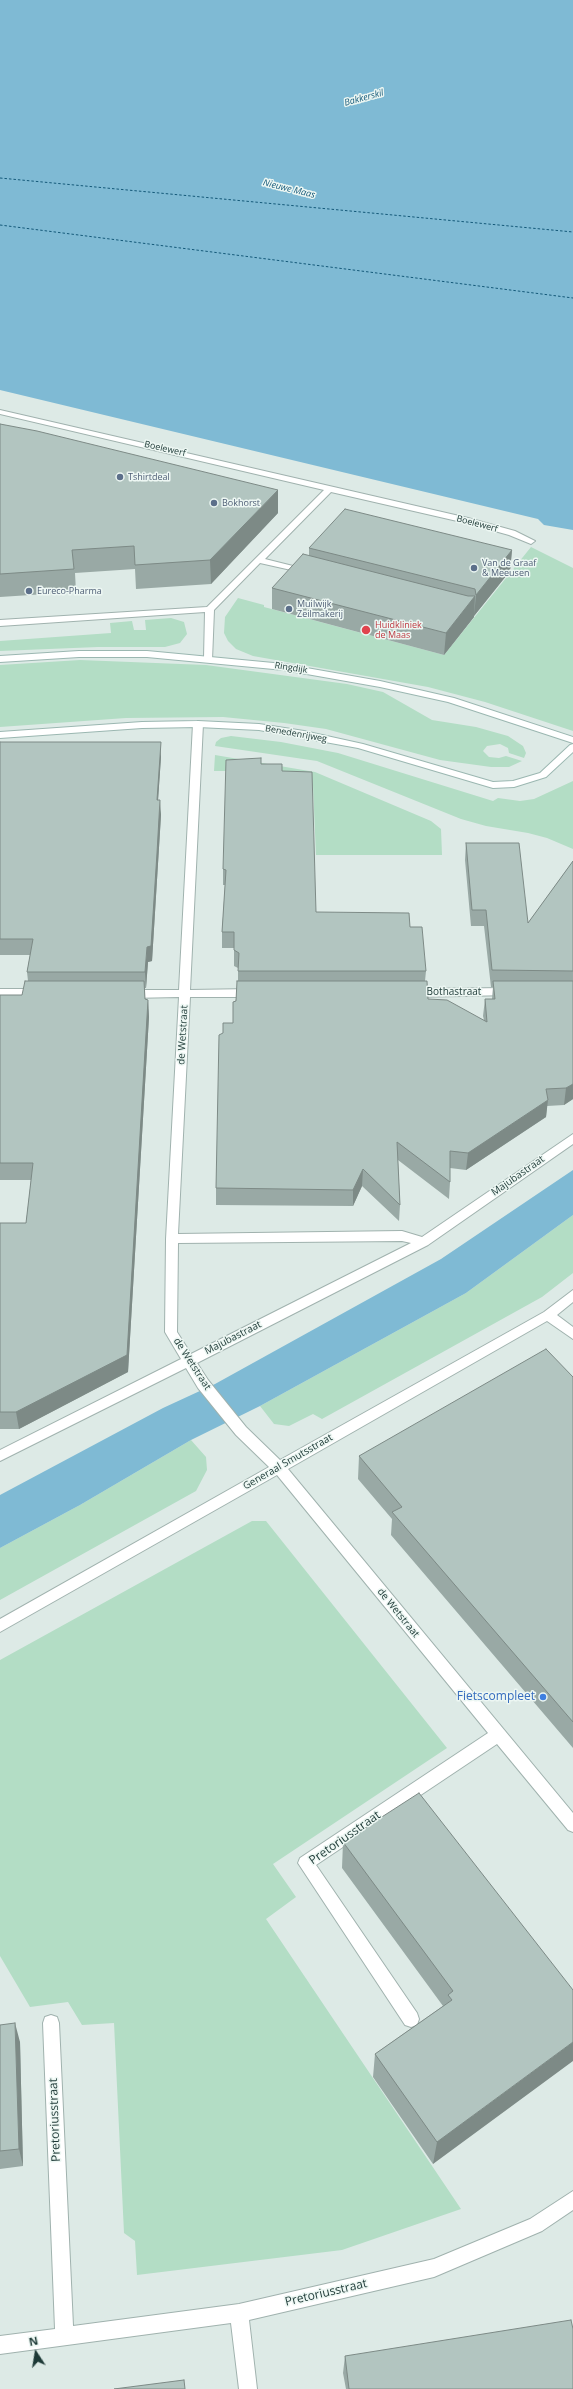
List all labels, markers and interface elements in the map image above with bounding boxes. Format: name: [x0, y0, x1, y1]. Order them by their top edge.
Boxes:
water label: Bakkerskil: [343, 88, 385, 108]
water label: Nieuwe Maas: [262, 177, 316, 201]
street label: Boelewerf: [143, 439, 187, 459]
marker: Tshirtdeal: [115, 472, 125, 482]
place label: Tshirtdeal: [128, 472, 170, 482]
marker: Bokhorst: [209, 498, 219, 508]
place label: Bokhorst: [222, 498, 260, 508]
street label: Boelewerf: [455, 513, 499, 535]
place label: Van de Graaf & Meeusen: [482, 558, 536, 579]
marker: Van de Graaf & Meeusen: [469, 563, 479, 573]
marker: Eureco-Pharma: [24, 586, 34, 596]
place label: Eureco-Pharma: [37, 586, 102, 596]
place label: Muilwijk Zeilmakerij: [297, 599, 343, 620]
marker: Muilwijk Zeilmakerij: [284, 604, 294, 614]
place label: Huidkliniek de Maas: [375, 620, 422, 641]
marker: Huidkliniek de Maas: [360, 624, 372, 636]
street label: Ringdijk: [274, 660, 308, 676]
street label: Benedenrijweg: [264, 723, 328, 745]
street label: Bothastraat: [427, 986, 481, 998]
street label: de Wetstraat: [175, 1005, 191, 1065]
street label: Majubastraat: [489, 1153, 547, 1199]
street label: Majubastraat: [203, 1319, 263, 1357]
street label: de Wetstraat: [171, 1336, 213, 1392]
street label: Generaal Smutsstraat: [241, 1431, 335, 1493]
street label: de Wetstraat: [375, 1586, 421, 1640]
place label: Fietscompleet: [457, 1690, 535, 1704]
marker: Fietscompleet: [538, 1692, 548, 1702]
street label: Pretoriusstraat: [307, 1808, 383, 1868]
street label: Pretoriusstraat: [46, 2078, 64, 2162]
street label: Pretoriusstraat: [284, 2277, 368, 2309]
north arrow: [16, 2333, 56, 2373]
text: N: [27, 2333, 39, 2349]

